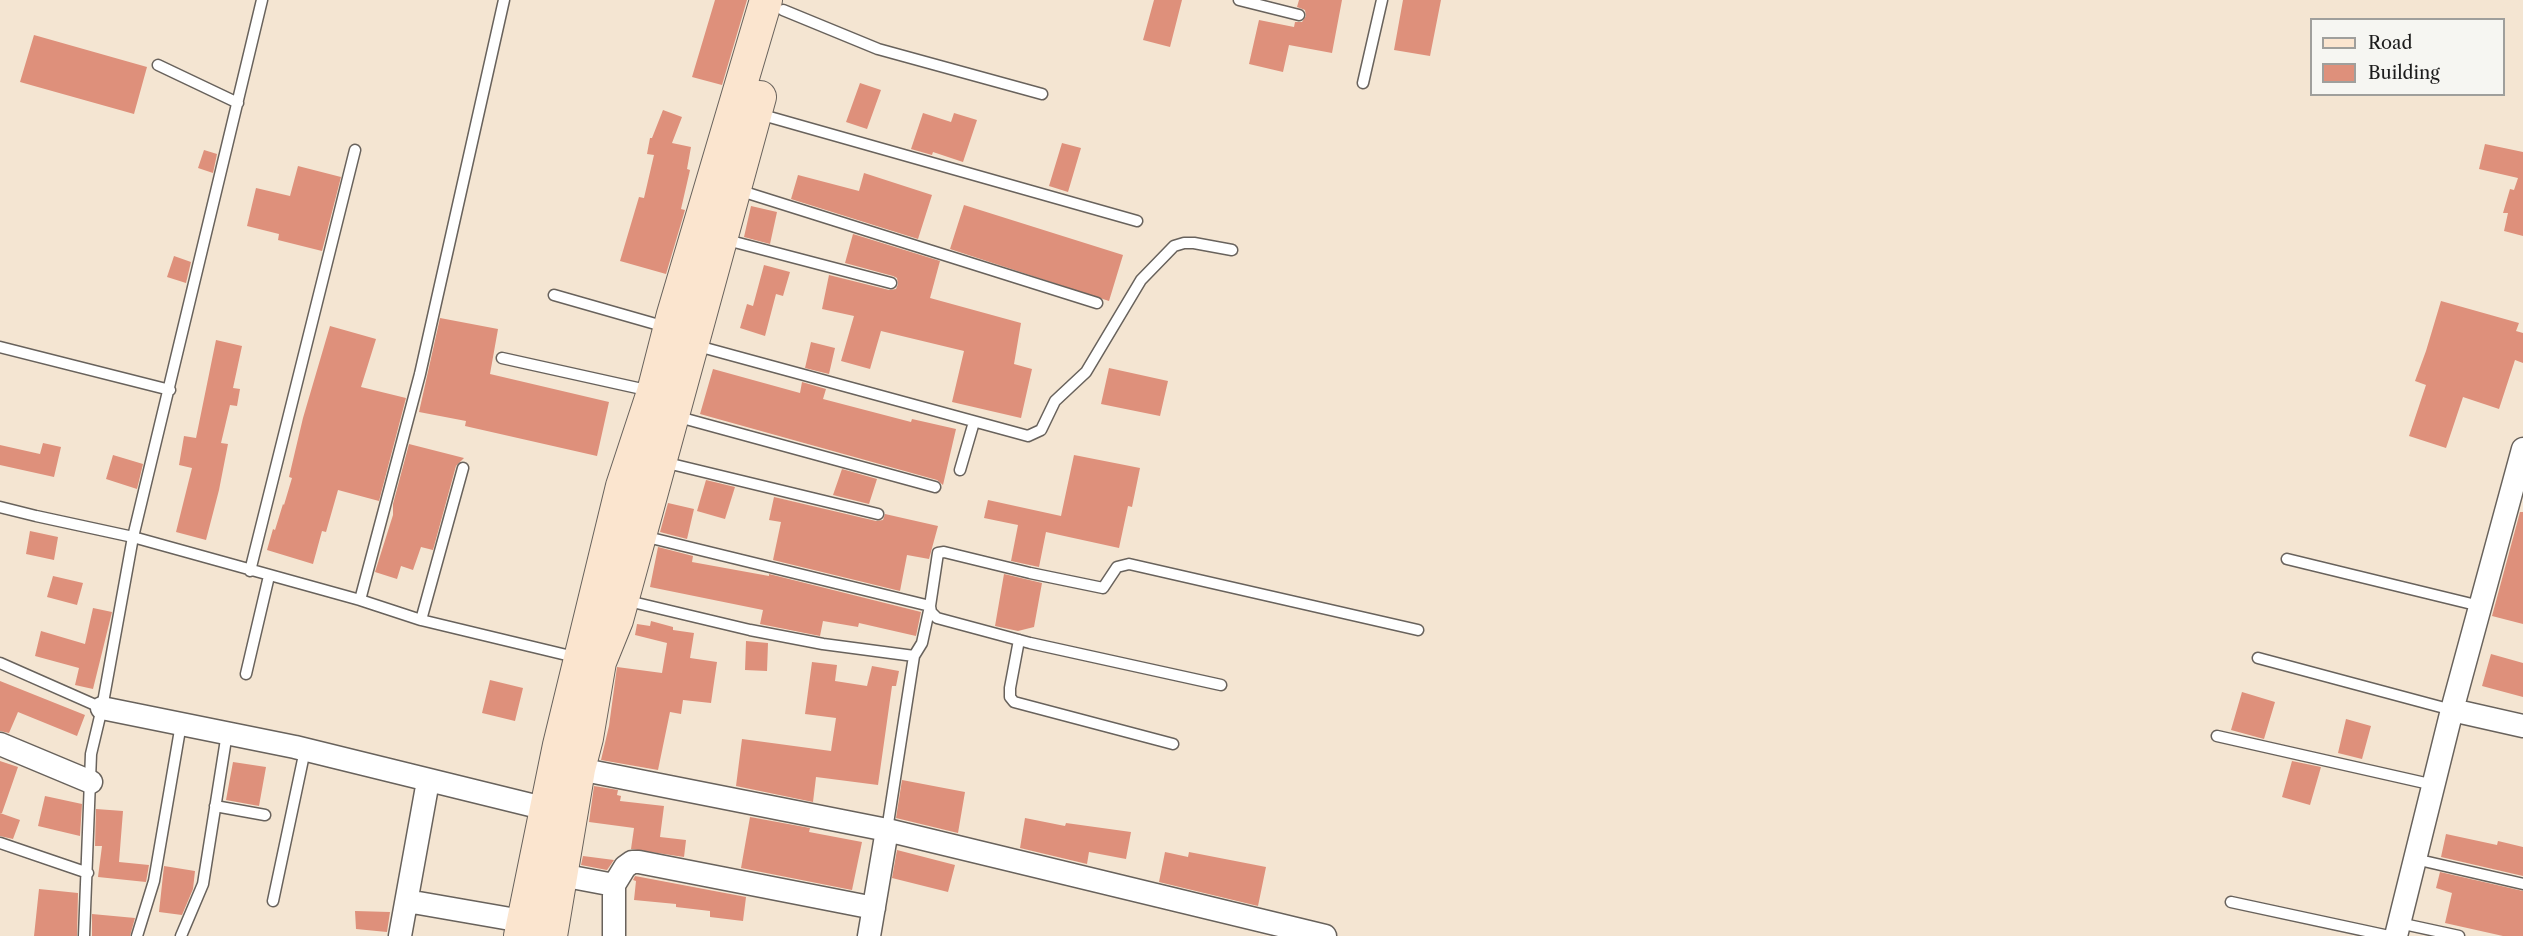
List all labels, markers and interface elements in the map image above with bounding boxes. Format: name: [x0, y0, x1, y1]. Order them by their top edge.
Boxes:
legend: [2310, 18, 2505, 96]
text: Road: [2368, 32, 2413, 54]
text: Building: [2368, 62, 2440, 84]

